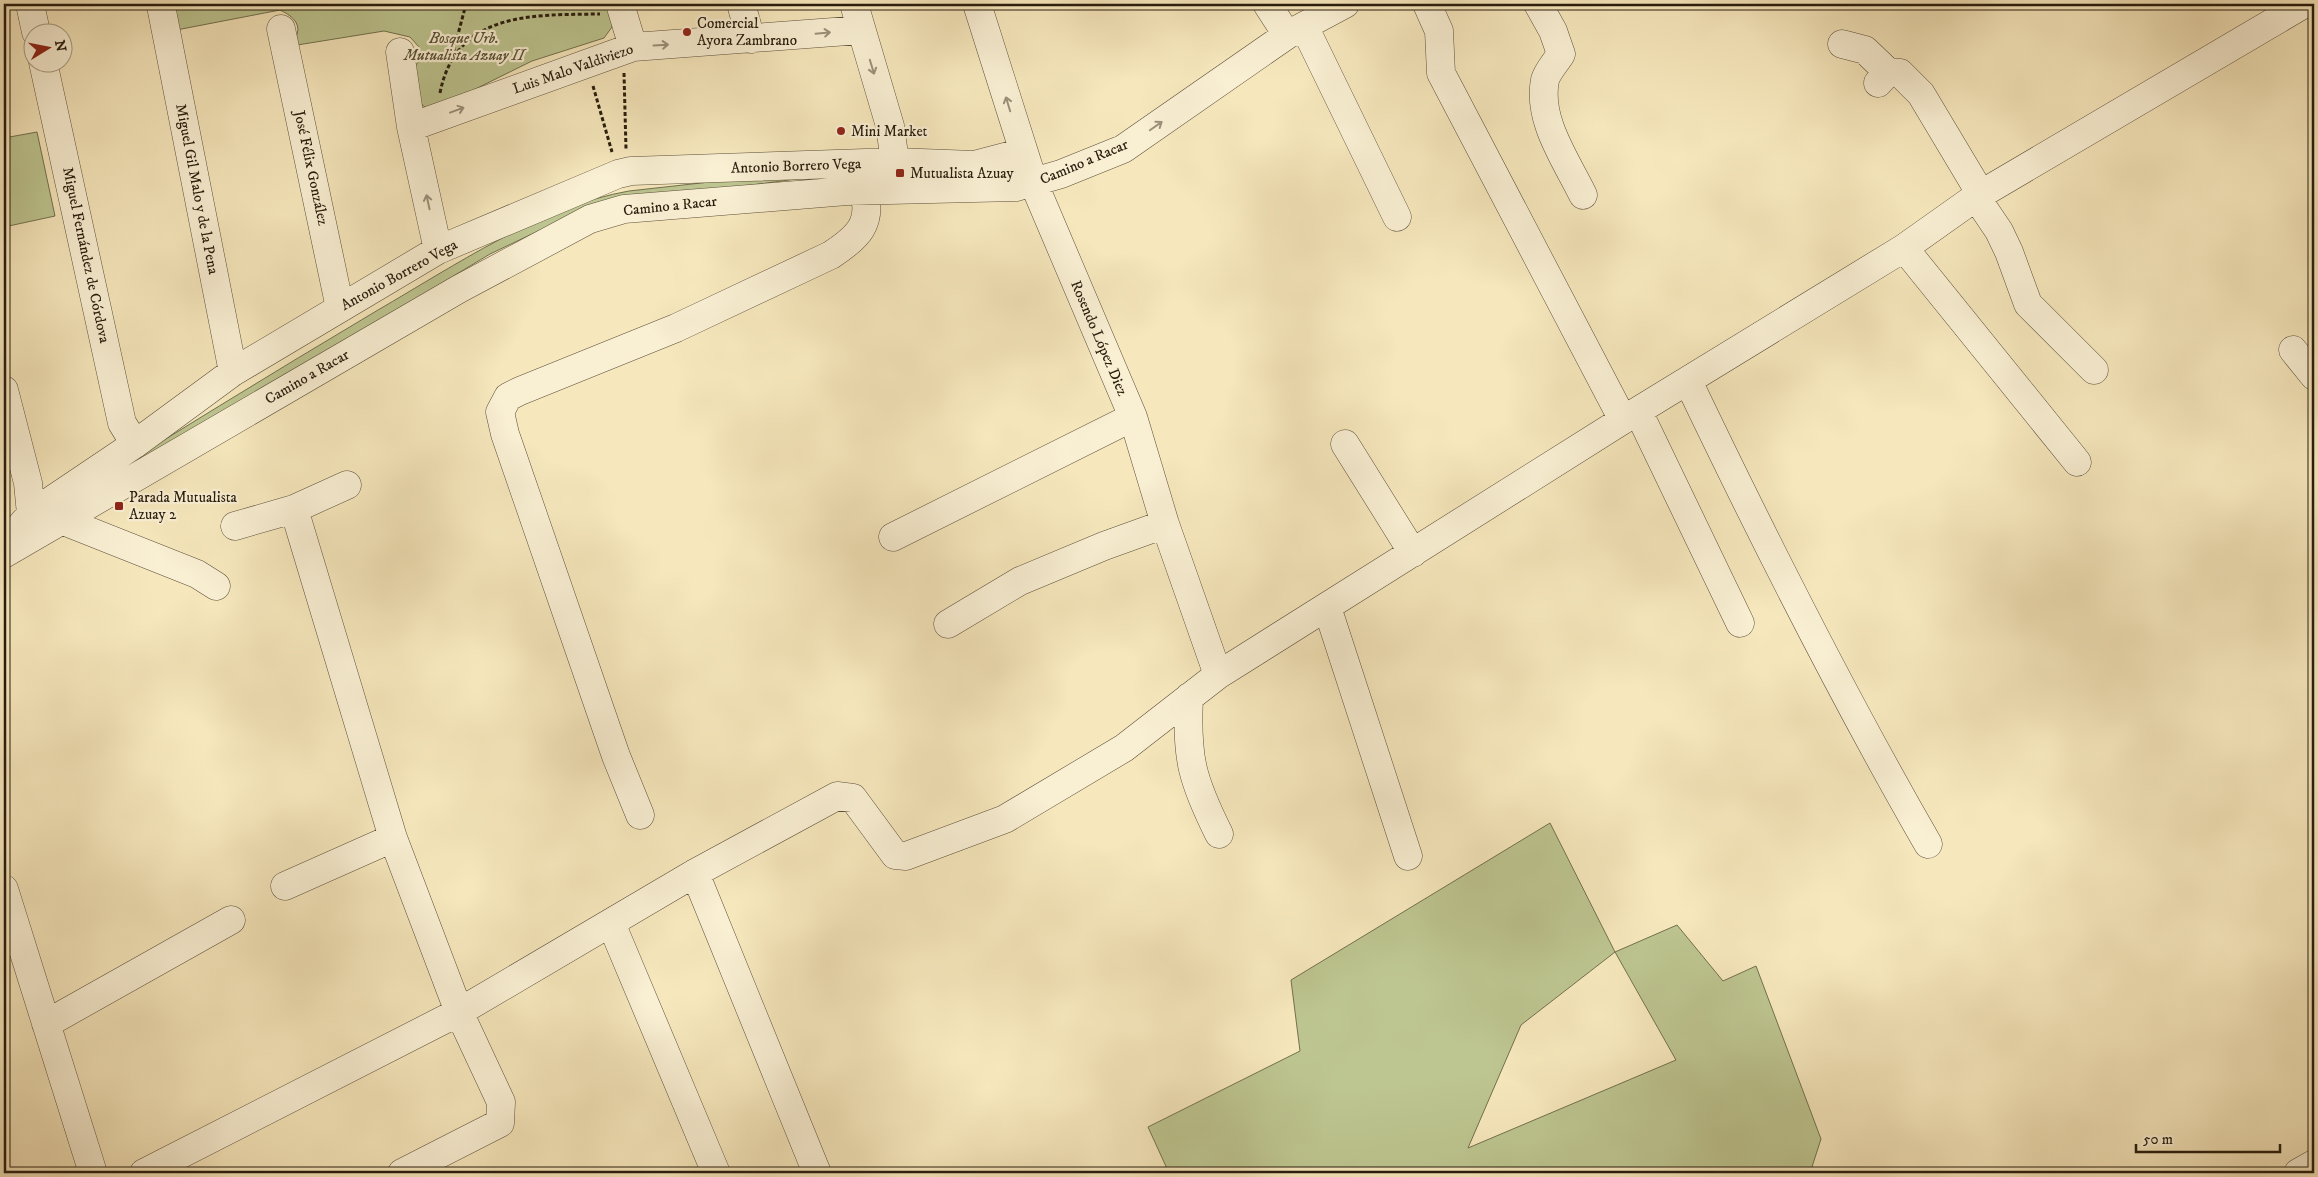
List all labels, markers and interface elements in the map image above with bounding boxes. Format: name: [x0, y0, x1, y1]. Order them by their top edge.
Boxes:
place label: Comercial Ayora Zambrano: [697, 14, 797, 50]
north arrow: [22, 22, 72, 72]
marker: Comercial Ayora Zambrano: [681, 26, 693, 38]
park label: Bosque Urb. Mutualista Azuay II: [403, 29, 527, 65]
one-way arrow: [814, 29, 830, 38]
text: N: [50, 39, 70, 54]
street label: Luis Malo Valdiviezo: [510, 39, 636, 99]
one-way arrow: [652, 40, 668, 49]
one-way arrow: [868, 59, 878, 75]
one-way arrow: [1002, 96, 1012, 112]
street label: Miguel Gil Malo y de la Pena: [171, 102, 223, 277]
one-way arrow: [449, 105, 464, 114]
street label: José Félix González: [289, 107, 333, 228]
one-way arrow: [1148, 121, 1162, 131]
place label: Mini Market: [851, 122, 928, 141]
marker: Mini Market: [835, 125, 847, 137]
street label: Camino a Racar: [1037, 135, 1131, 189]
street label: Antonio Borrero Vega: [730, 154, 862, 178]
place label: Mutualista Azuay: [910, 164, 1015, 183]
street label: Miguel Fernández de Córdova: [58, 165, 114, 345]
marker: Mutualista Azuay: [894, 167, 906, 179]
street label: Camino a Racar: [622, 192, 718, 220]
one-way arrow: [422, 195, 432, 211]
street label: Antonio Borrero Vega: [337, 235, 461, 315]
street label: Rosendo López Diez: [1066, 277, 1132, 399]
street label: Camino a Racar: [261, 345, 353, 409]
place label: Parada Mutualista Azuay 2: [129, 488, 237, 524]
marker: Parada Mutualista Azuay 2: [113, 500, 125, 512]
scale bar: [2136, 1122, 2279, 1154]
text: 50 m: [2143, 1130, 2173, 1149]

